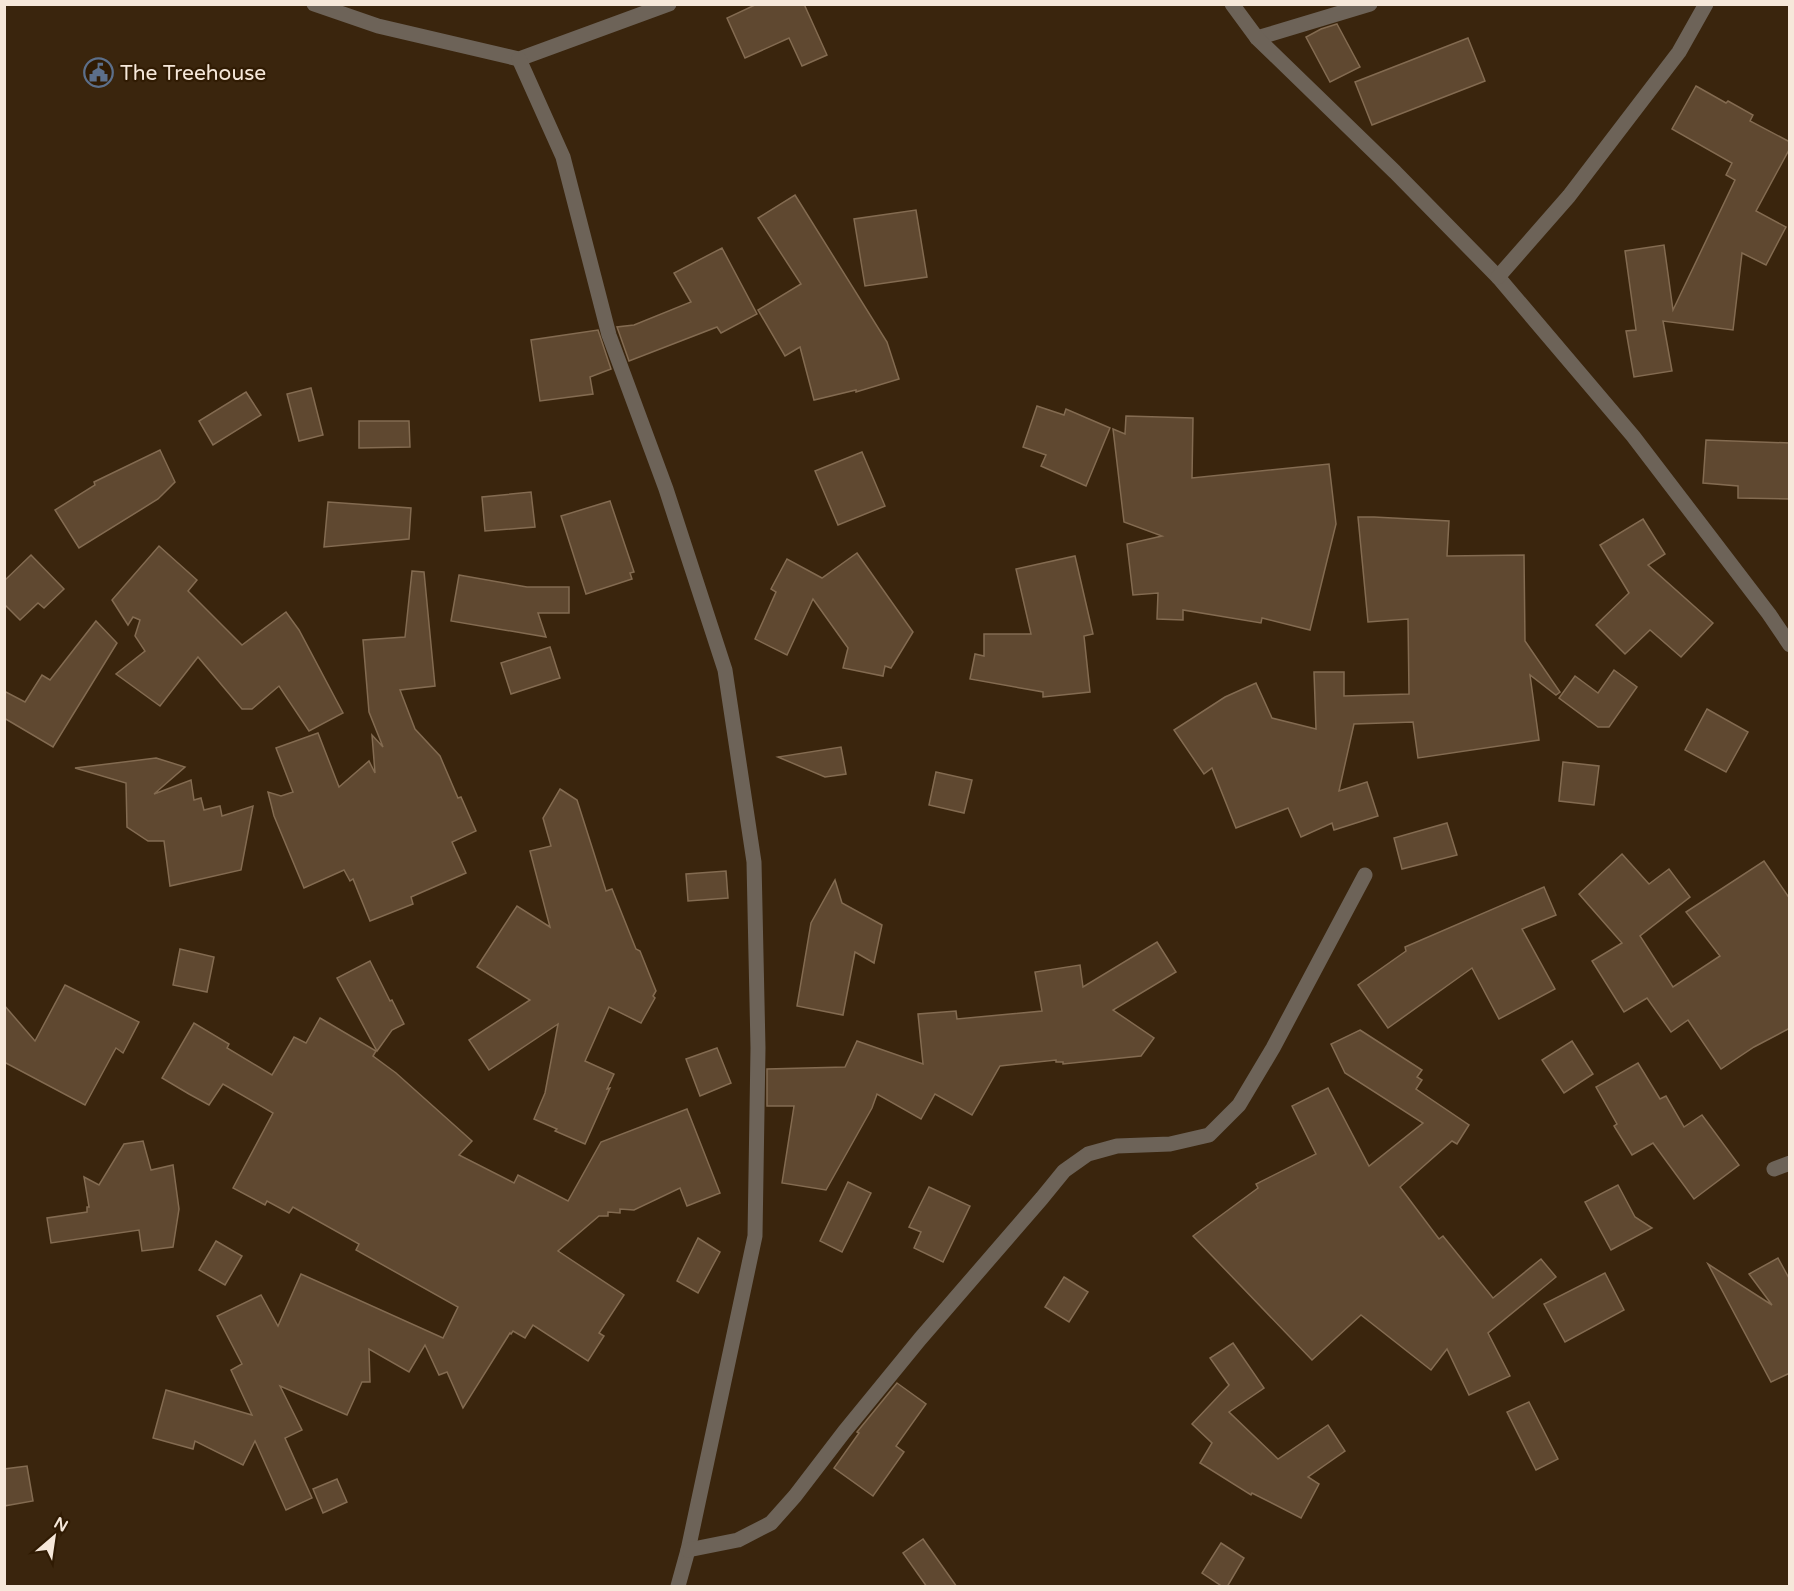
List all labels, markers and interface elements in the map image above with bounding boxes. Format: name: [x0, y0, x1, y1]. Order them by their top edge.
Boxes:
public building icon: The Treehouse: [83, 57, 115, 89]
place label: The Treehouse: [120, 61, 266, 86]
north arrow: [24, 1507, 84, 1567]
text: N: [50, 1513, 71, 1537]

